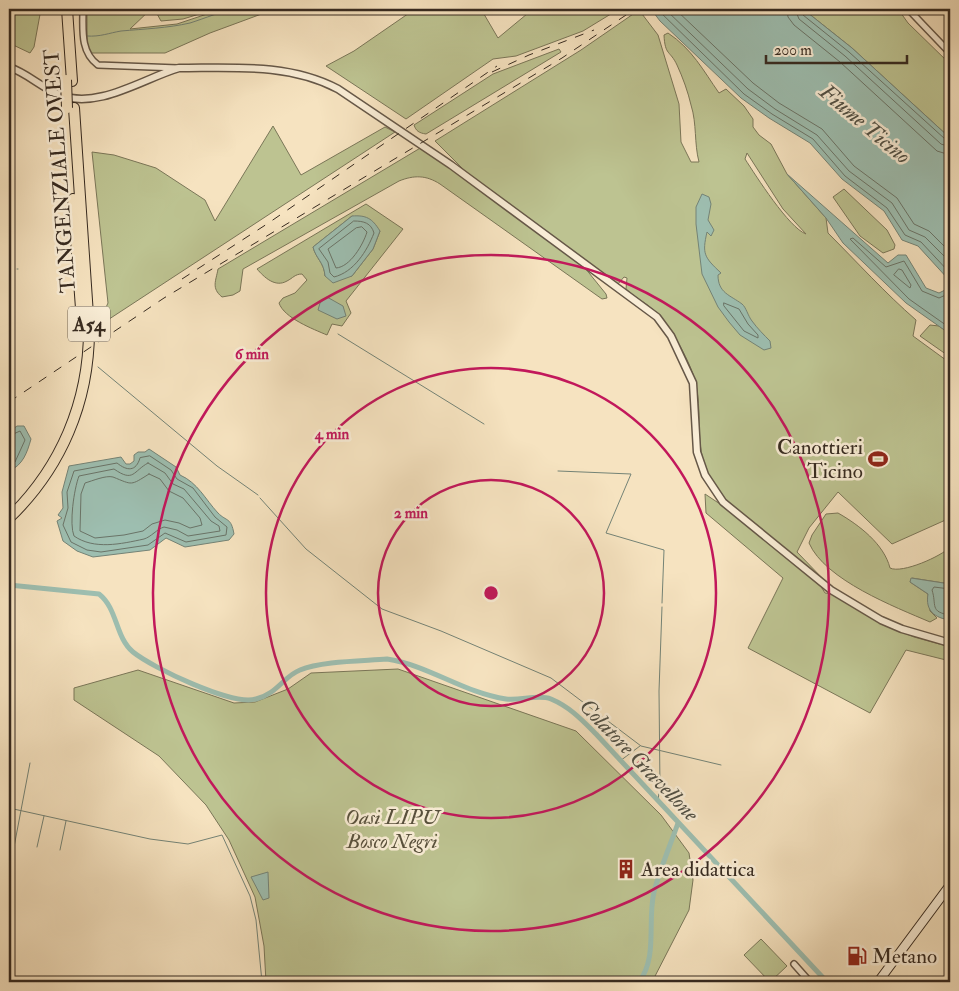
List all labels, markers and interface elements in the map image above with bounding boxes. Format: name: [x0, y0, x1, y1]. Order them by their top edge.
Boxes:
scale bar: [766, 32, 908, 64]
text: 200 m: [774, 41, 812, 60]
street label: TANGENZIALE OVEST: [38, 48, 82, 294]
water label: Fiume Ticino: [813, 77, 916, 170]
road number: A54: [68, 306, 110, 342]
text: 6 min: [235, 345, 269, 364]
text: 4 min: [314, 425, 350, 444]
place label: Canottieri Ticino: [777, 434, 863, 485]
sports icon: Canottieri Ticino: [867, 448, 889, 470]
text: 2 min: [394, 504, 428, 523]
centre of rings: [482, 584, 500, 602]
water label: Colatore Gravellone: [573, 693, 705, 828]
park label: Oasi LIPU Bosco Negri: [345, 804, 442, 855]
place label: Area didattica: [640, 856, 755, 883]
building icon: Area didattica: [615, 858, 637, 880]
place label: Metano: [872, 943, 937, 970]
fuel station icon: Metano: [846, 945, 868, 967]

